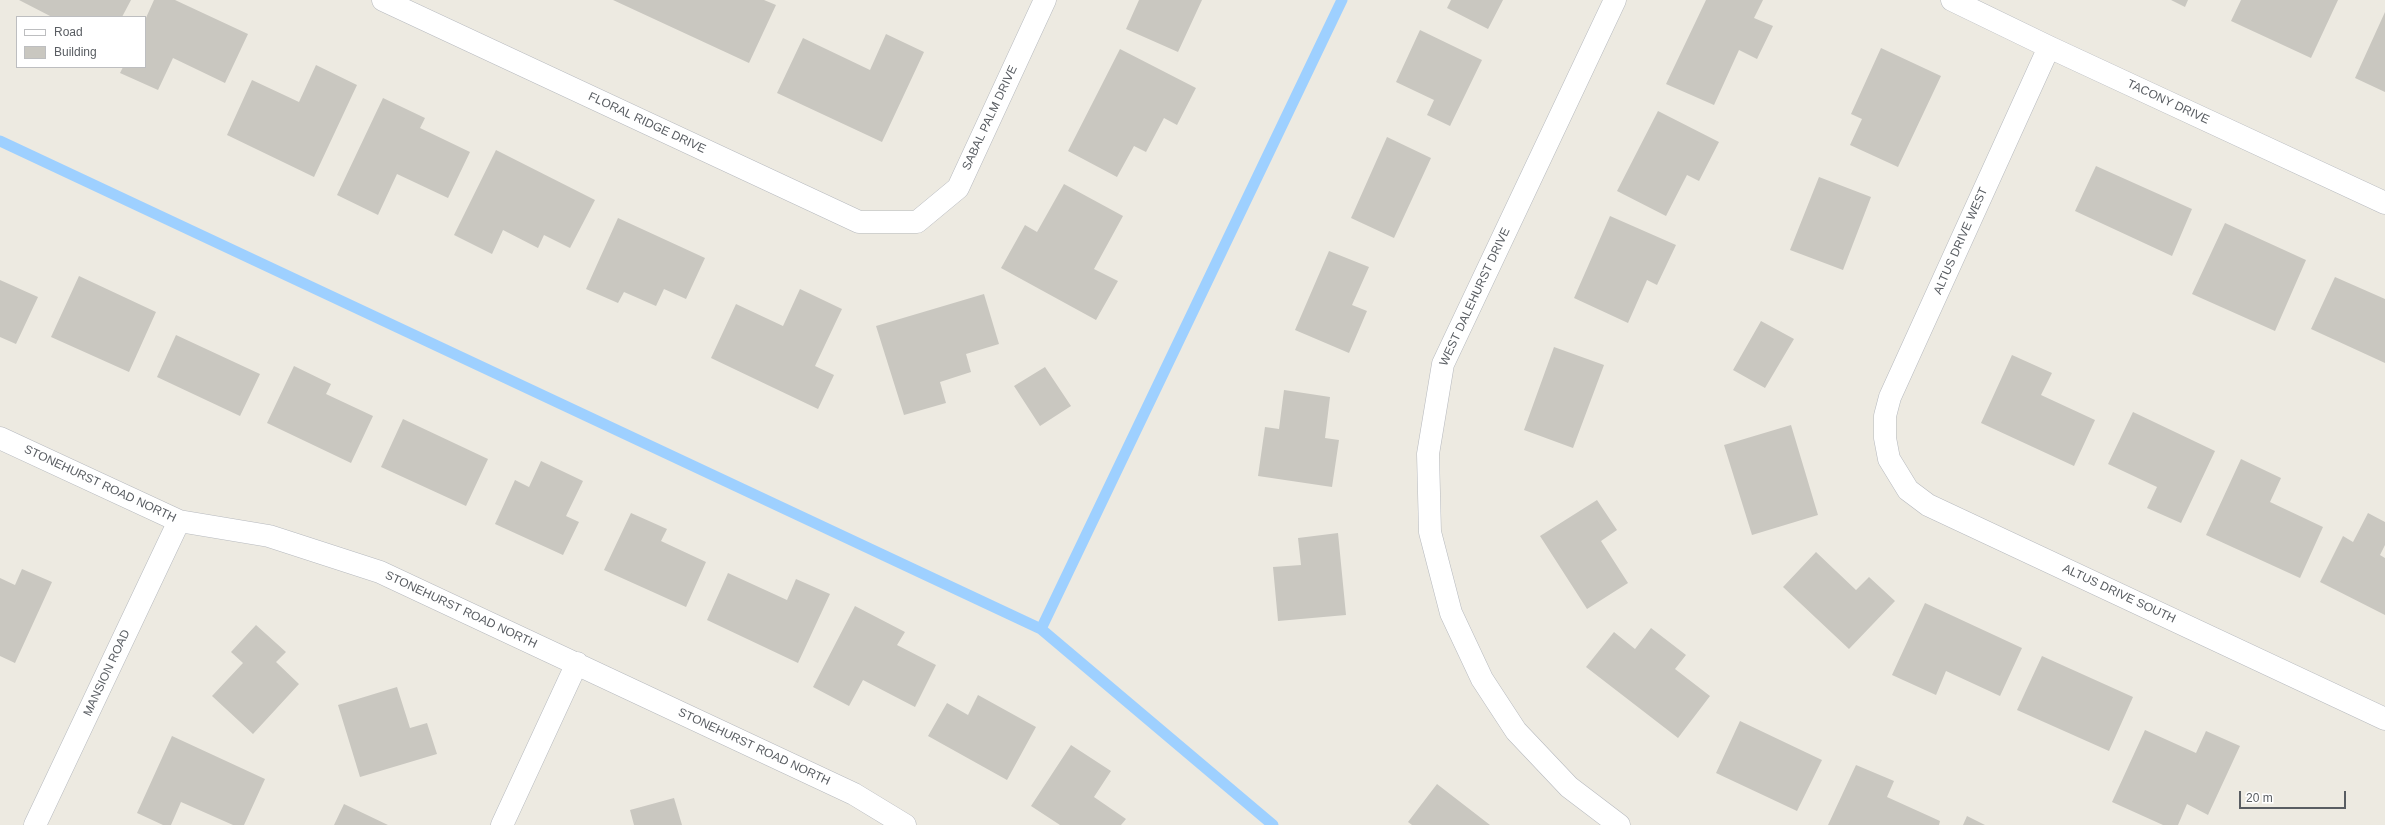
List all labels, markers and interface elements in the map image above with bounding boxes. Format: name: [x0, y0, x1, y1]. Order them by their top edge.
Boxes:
legend: [16, 16, 146, 68]
text: Road: [54, 25, 83, 39]
text: Building: [54, 45, 97, 59]
street label: SABAL PALM DRIVE: [959, 63, 1021, 173]
street label: TACONY DRIVE: [2125, 77, 2211, 127]
street label: FLORAL RIDGE DRIVE: [586, 89, 708, 157]
street label: ALTUS DRIVE WEST: [1931, 185, 1991, 297]
street label: WEST DALEHURST DRIVE: [1437, 226, 1513, 368]
street label: STONEHURST ROAD NORTH: [22, 442, 178, 526]
street label: ALTUS DRIVE SOUTH: [2060, 561, 2178, 627]
street label: STONEHURST ROAD NORTH: [383, 568, 539, 652]
street label: MANSION ROAD: [81, 627, 133, 719]
street label: STONEHURST ROAD NORTH: [676, 705, 832, 789]
scale bar: [2241, 783, 2348, 809]
text: 20 m: [2246, 791, 2273, 805]

